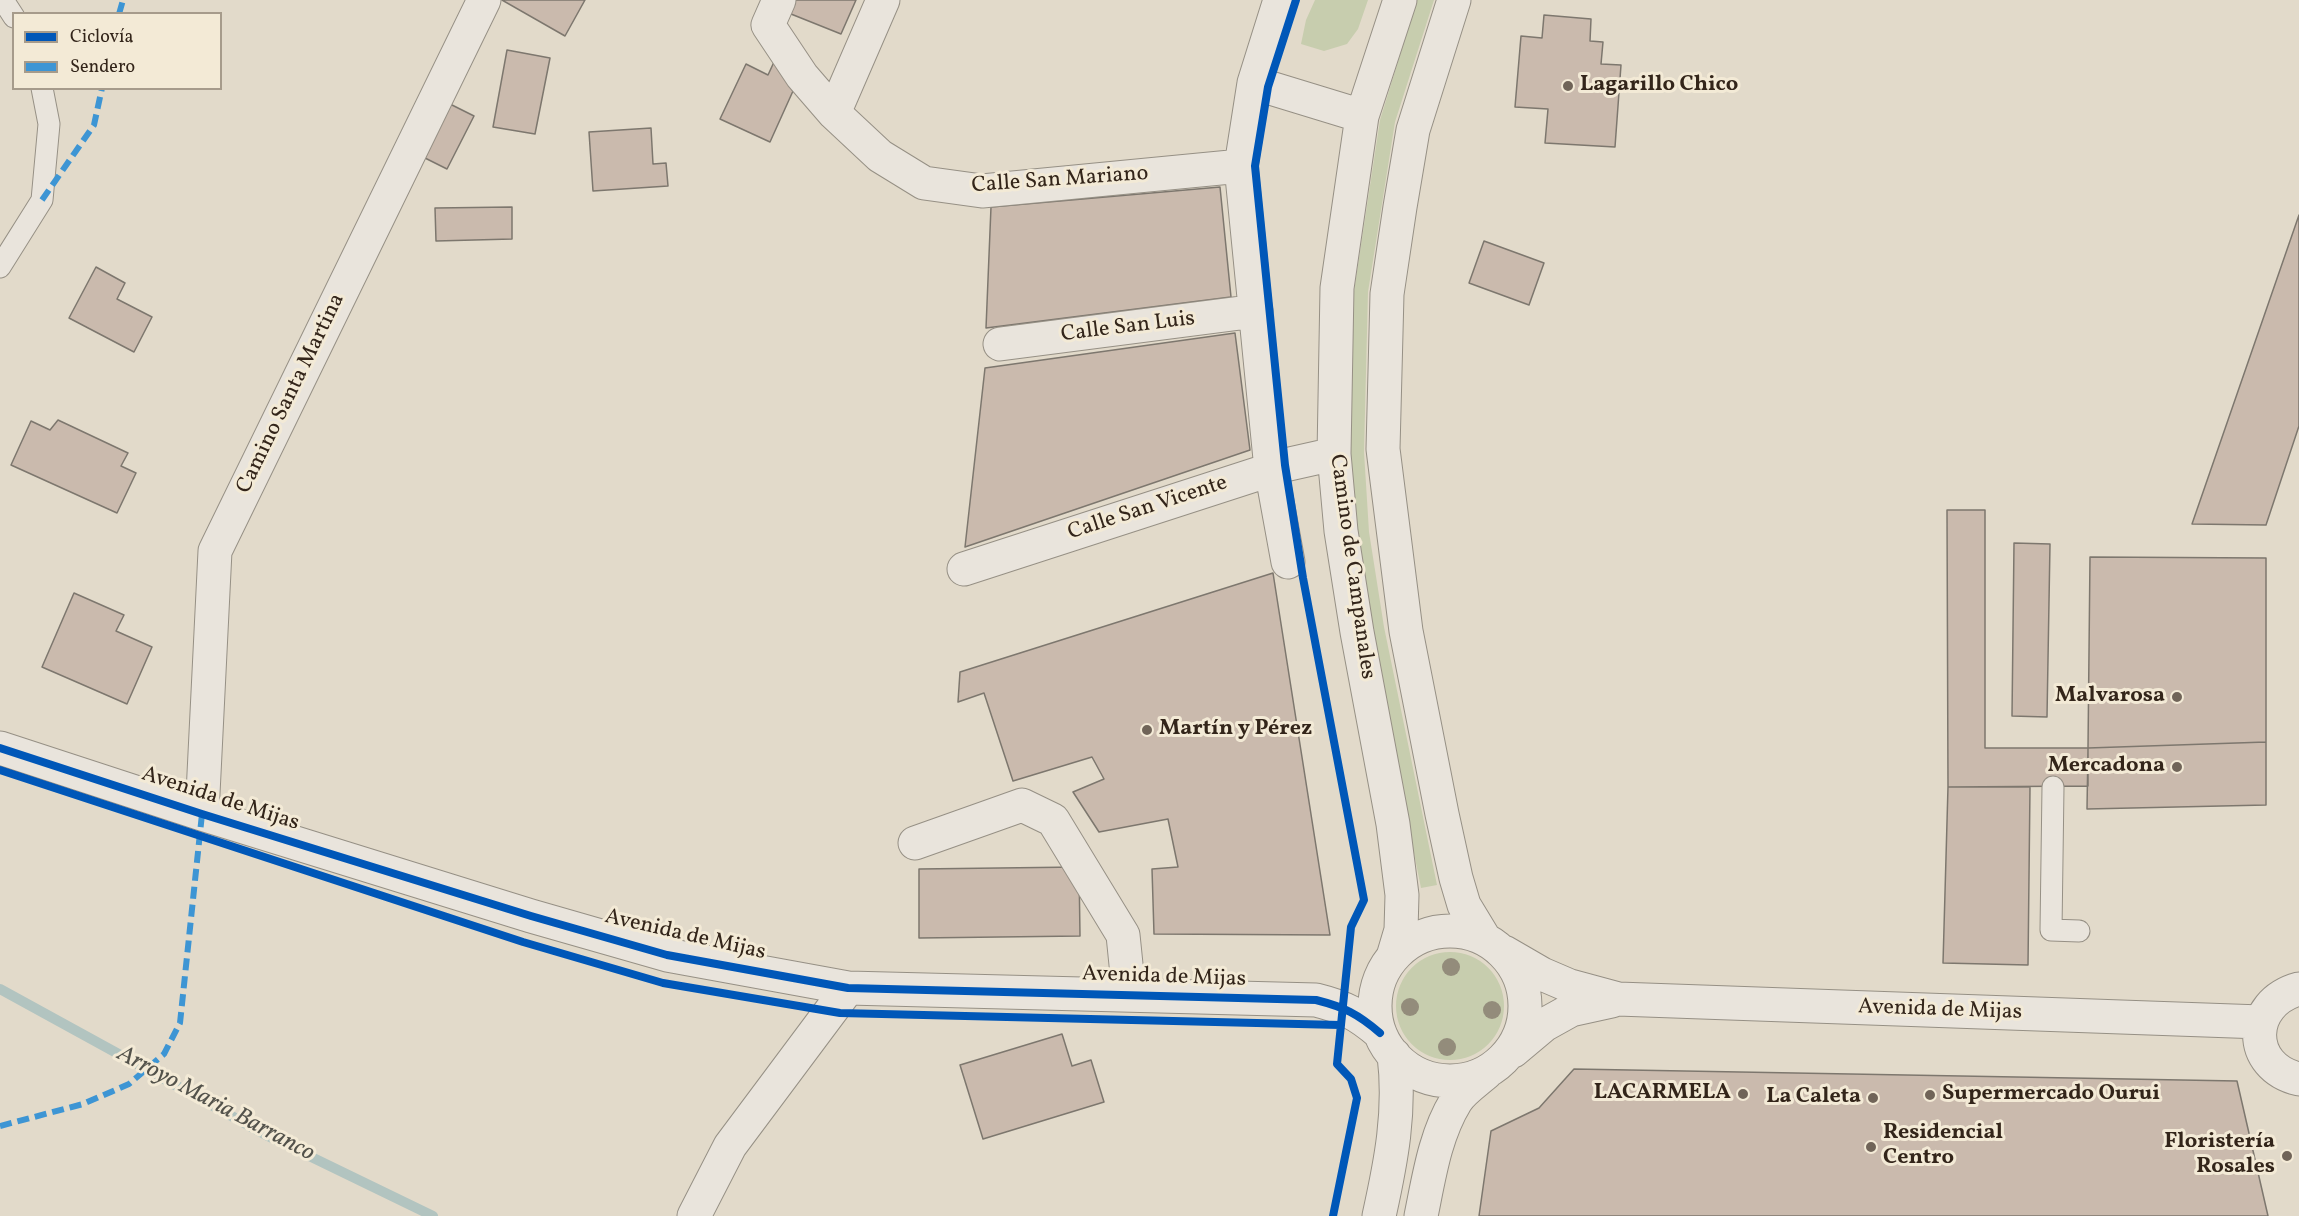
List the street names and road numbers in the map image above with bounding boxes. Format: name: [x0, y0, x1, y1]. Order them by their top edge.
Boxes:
street label: Calle San Mariano: [971, 162, 1149, 200]
street label: Camino Santa Martina: [232, 290, 352, 498]
street label: Calle San Luis: [1060, 307, 1196, 349]
street label: Camino de Campanales: [1322, 453, 1380, 681]
street label: Calle San Vicente: [1065, 471, 1231, 547]
street label: Avenida de Mijas: [138, 762, 302, 838]
street label: Avenida de Mijas: [602, 905, 768, 967]
street label: Avenida de Mijas: [1081, 962, 1247, 994]
street label: Avenida de Mijas: [1857, 995, 2023, 1027]

